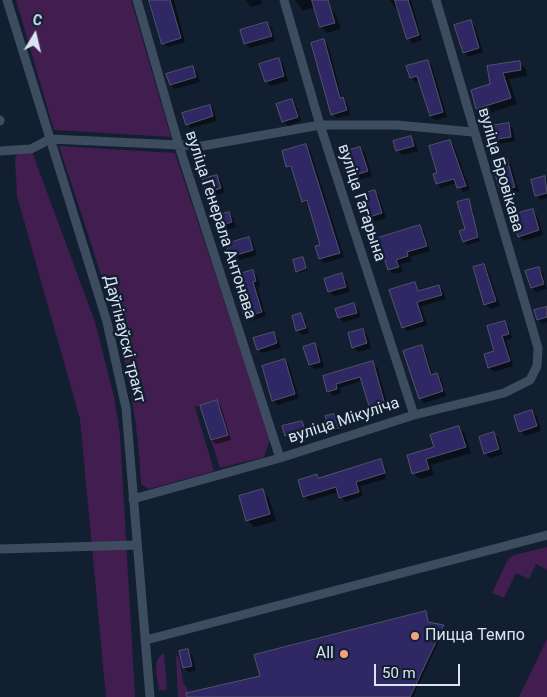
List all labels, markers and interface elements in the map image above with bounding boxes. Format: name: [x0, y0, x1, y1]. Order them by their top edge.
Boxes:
north arrow: [10, 10, 60, 60]
text: С: [32, 12, 43, 29]
street label: вуліца Бровікава: [473, 106, 527, 234]
street label: вуліца Генерала Антонава: [180, 128, 260, 322]
street label: вуліца Гагарына: [333, 142, 389, 264]
street label: Даўгінаўскі тракт: [99, 273, 149, 405]
street label: вуліца Мікуліча: [286, 394, 402, 448]
place label: Пицца Темпо: [425, 626, 525, 646]
marker: Пицца Темпо: [409, 630, 421, 642]
place label: All: [316, 644, 334, 664]
marker: All: [338, 648, 350, 660]
scale bar: [377, 654, 463, 686]
text: 50 m: [382, 664, 416, 682]

